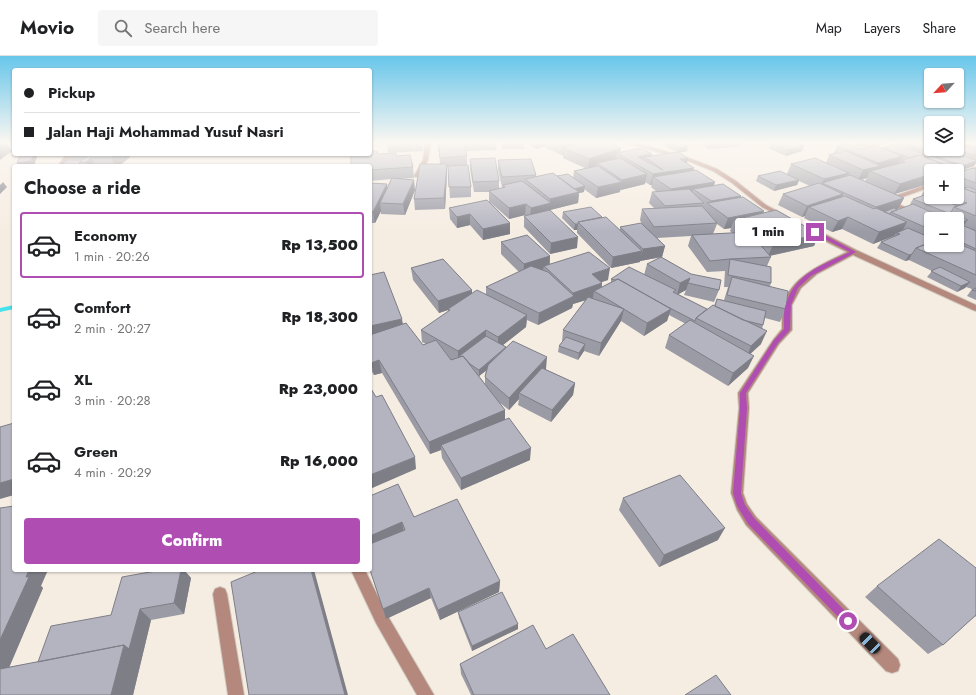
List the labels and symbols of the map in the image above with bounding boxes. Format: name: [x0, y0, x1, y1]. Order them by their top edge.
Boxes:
north arrow: [924, 68, 964, 108]
callout: 1 min: [735, 218, 801, 246]
route end: [806, 223, 824, 241]
route start: [839, 612, 857, 630]
car: [857, 630, 883, 656]

